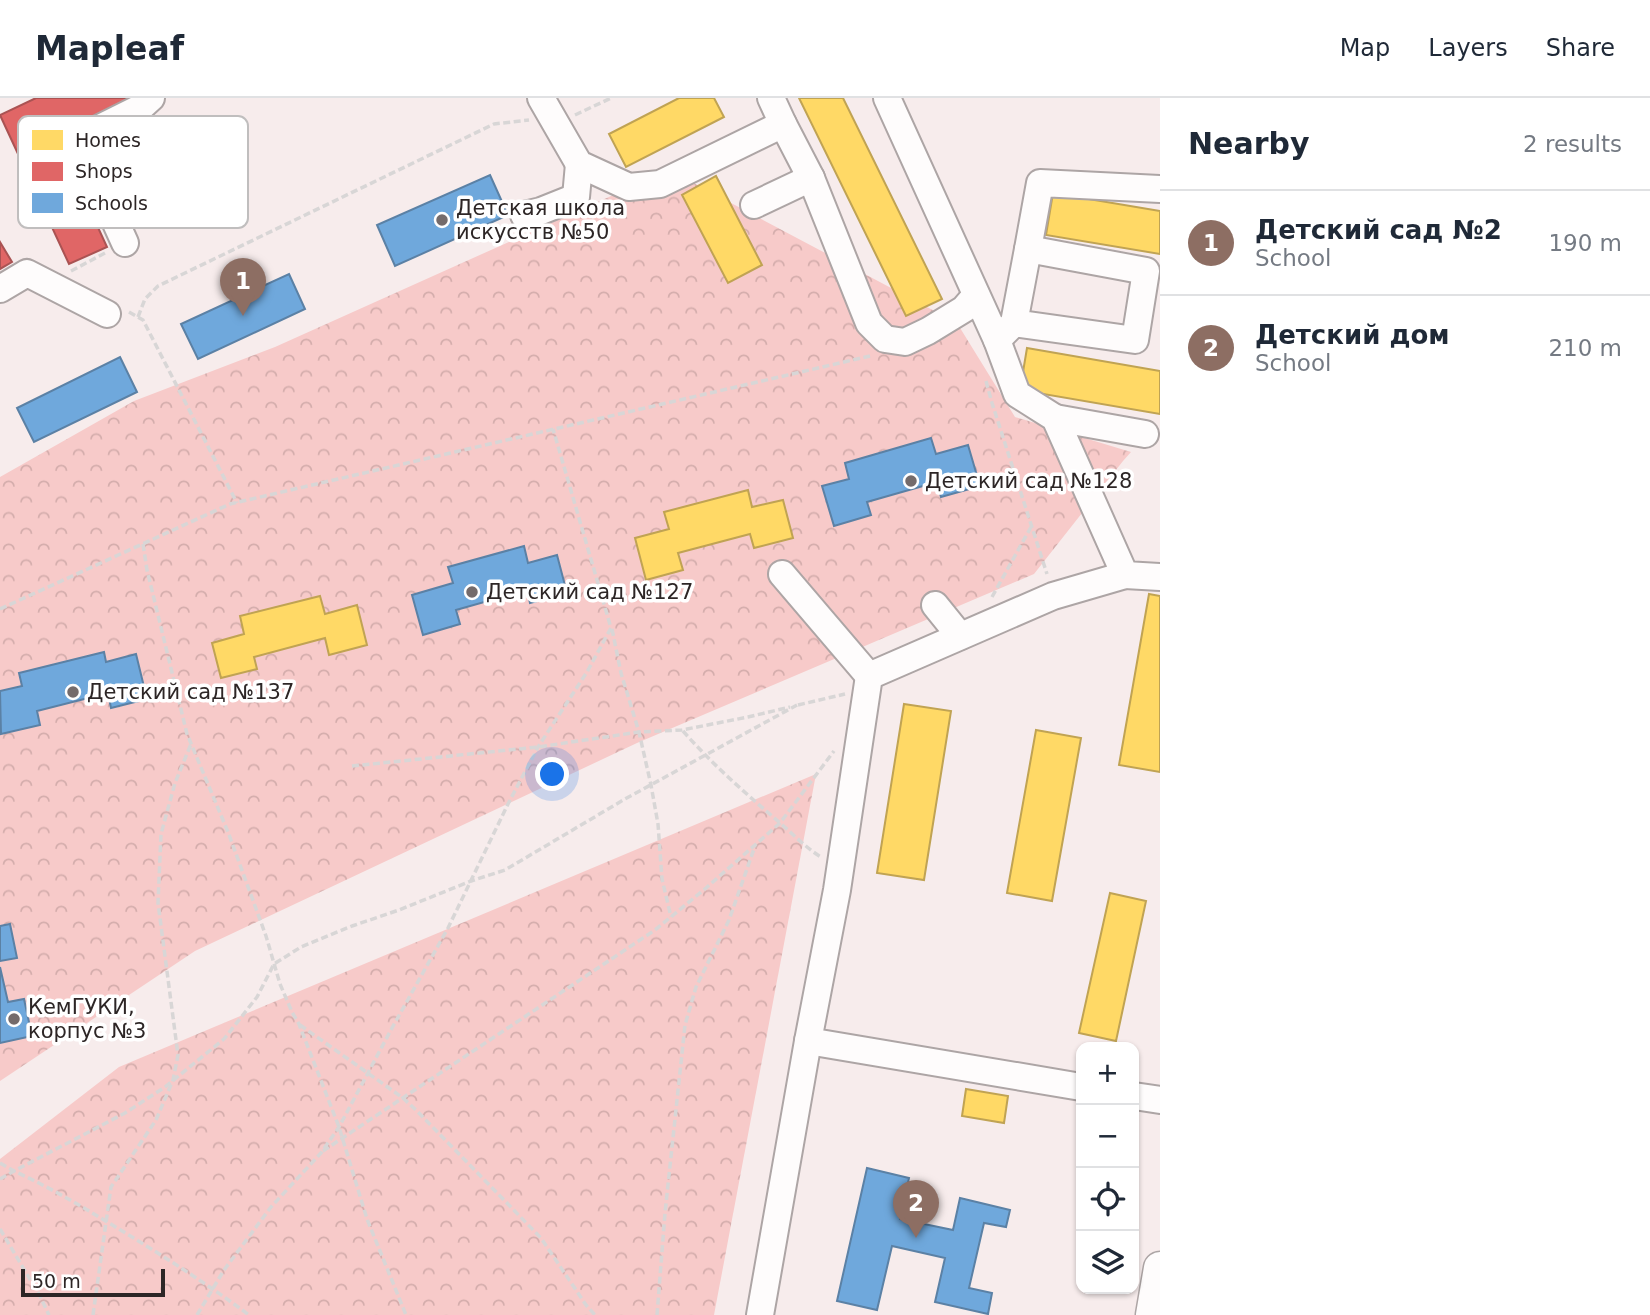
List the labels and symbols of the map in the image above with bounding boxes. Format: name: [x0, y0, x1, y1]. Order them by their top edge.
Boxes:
legend: [18, 116, 248, 228]
text: Homes: [75, 129, 141, 151]
text: Shops: [75, 160, 133, 182]
text: Schools: [75, 192, 148, 214]
place label: Детская школа искусств №50: [456, 196, 625, 244]
marker: Детская школа искусств №50: [434, 212, 450, 228]
pin: 1: [220, 258, 266, 316]
place label: Детский сад №128: [925, 469, 1132, 493]
marker: Детский сад №128: [903, 473, 919, 489]
place label: Детский сад №127: [486, 580, 693, 604]
marker: Детский сад №127: [464, 584, 480, 600]
place label: Детский сад №137: [87, 680, 294, 704]
marker: Детский сад №137: [65, 684, 81, 700]
your location: [535, 757, 569, 791]
place label: КемГУКИ, корпус №3: [28, 995, 146, 1043]
marker: КемГУКИ, корпус №3: [6, 1011, 22, 1027]
pin: 2: [893, 1180, 939, 1238]
scale bar: [21, 1266, 164, 1298]

